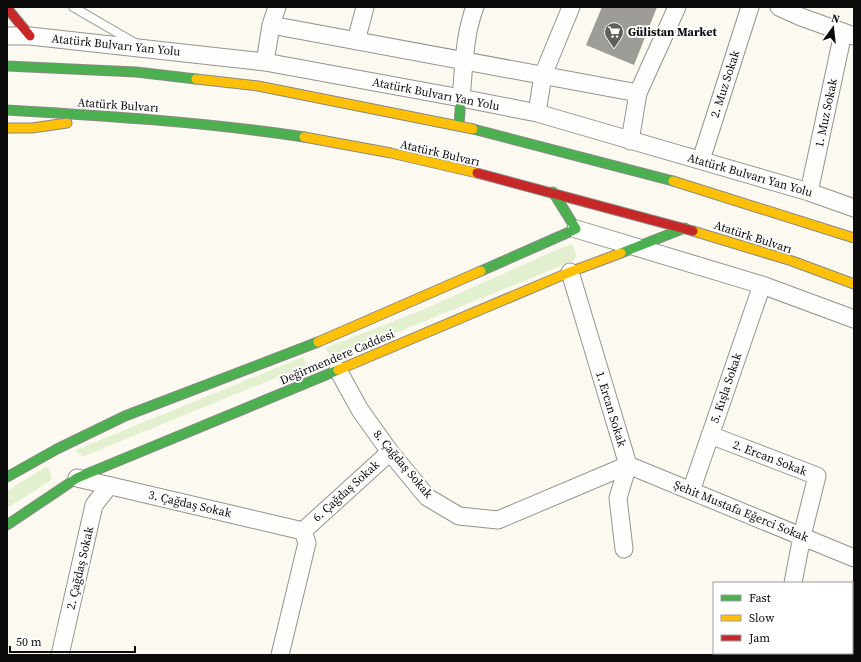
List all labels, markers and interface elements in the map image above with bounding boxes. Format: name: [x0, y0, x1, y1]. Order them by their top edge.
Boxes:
north arrow: [813, 8, 853, 48]
text: N: [830, 11, 841, 27]
supermarket icon: Gülistan Market: [603, 21, 625, 49]
place label: Gülistan Market: [628, 24, 717, 40]
street label: Atatürk Bulvarı Yan Yolu: [51, 30, 181, 60]
street label: 2. Muz Sokak: [707, 48, 744, 120]
street label: Atatürk Bulvarı Yan Yolu: [371, 74, 501, 114]
street label: 1. Muz Sokak: [811, 77, 841, 149]
street label: Atatürk Bulvarı: [77, 94, 160, 116]
street label: Atatürk Bulvarı: [399, 136, 482, 170]
street label: Atatürk Bulvarı Yan Yolu: [686, 149, 814, 201]
street label: Atatürk Bulvarı: [712, 217, 795, 257]
street label: Değirmendere Caddesi: [277, 325, 397, 388]
street label: 5. Kışla Sokak: [707, 350, 746, 425]
street label: 1. Ercan Sokak: [592, 369, 630, 449]
street label: 8. Çağdaş Sokak: [370, 426, 437, 502]
street label: 2. Ercan Sokak: [731, 436, 810, 480]
street label: 6. Çağdaş Sokak: [309, 456, 383, 525]
street label: Şehit Mustafa Eğerci Sokak: [671, 477, 811, 546]
street label: 3. Çağdaş Sokak: [147, 487, 233, 521]
street label: 2. Çağdaş Sokak: [63, 525, 97, 611]
legend: [713, 582, 853, 654]
text: Fast: [749, 590, 771, 606]
text: Slow: [749, 610, 775, 626]
scale bar: [10, 628, 135, 654]
text: Jam: [748, 630, 770, 646]
text: 50 m: [16, 634, 42, 650]

